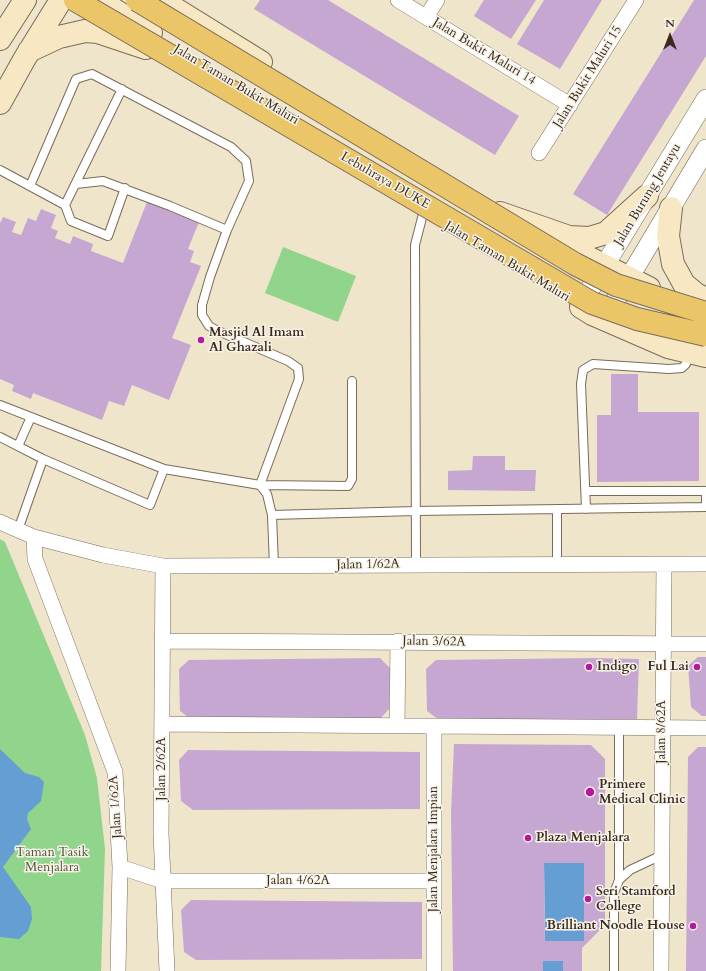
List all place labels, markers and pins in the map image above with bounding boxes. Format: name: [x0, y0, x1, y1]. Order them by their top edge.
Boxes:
place label: Masjid Al Imam Al Ghazali: [209, 325, 304, 356]
marker: Masjid Al Imam Al Ghazali: [196, 335, 206, 345]
place label: Indigo: [597, 659, 637, 675]
place label: Ful Lai: [648, 659, 689, 675]
marker: Indigo: [584, 662, 594, 672]
marker: Ful Lai: [692, 662, 702, 672]
place label: Primere Medical Clinic: [599, 777, 685, 808]
marker: Primere Medical Clinic: [584, 786, 596, 798]
place label: Plaza Menjalara: [536, 830, 630, 846]
marker: Plaza Menjalara: [523, 833, 533, 843]
place label: Seri Stamford College: [596, 884, 676, 915]
marker: Seri Stamford College: [583, 894, 593, 904]
place label: Brilliant Noodle House: [547, 918, 685, 934]
marker: Brilliant Noodle House: [688, 921, 698, 931]

